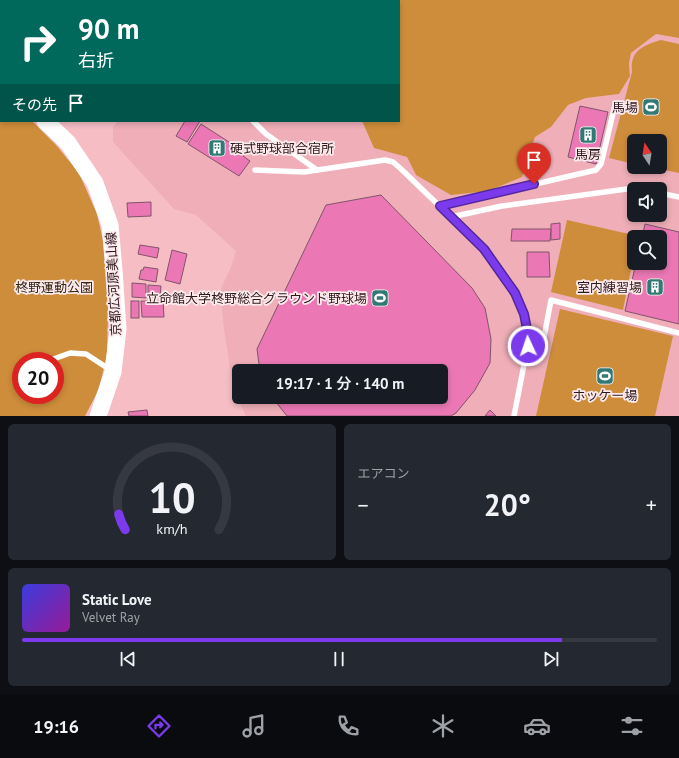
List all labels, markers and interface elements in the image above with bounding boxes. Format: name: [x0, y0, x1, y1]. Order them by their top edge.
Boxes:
text: 90 m: [78, 10, 139, 47]
icon: right: [12, 16, 64, 68]
text: 右折: [78, 49, 114, 72]
icon: arrive: [65, 92, 87, 114]
text: その先: [12, 95, 57, 114]
sports icon: 馬場: [641, 97, 661, 117]
place label: 馬場: [612, 99, 638, 116]
building icon: 馬房: [578, 125, 598, 145]
north arrow: [627, 134, 667, 174]
map controls: [627, 134, 667, 270]
building icon: 硬式野球部合宿所: [207, 138, 227, 158]
place label: 硬式野球部合宿所: [230, 140, 334, 157]
pin: [517, 143, 551, 184]
place label: 馬房: [575, 146, 601, 163]
icon: arrive: [523, 149, 545, 171]
button: sound: [627, 182, 667, 222]
button: search: [627, 230, 667, 270]
street label: 京都広河原美山線: [102, 232, 125, 336]
building icon: 室内練習場: [645, 277, 665, 297]
park label: 柊野運動公園: [15, 279, 93, 296]
place label: 室内練習場: [577, 279, 642, 296]
sports icon: 立命館大学柊野総合グラウンド野球場: [370, 288, 390, 308]
place label: 立命館大学柊野総合グラウンド野球場: [146, 290, 367, 307]
position arrow: [507, 325, 549, 367]
speed limit sign: 20: [12, 352, 64, 404]
sports icon: ホッケー場: [595, 366, 615, 386]
text: 19:17 · 1 分 · 140 m: [276, 374, 404, 393]
place label: ホッケー場: [572, 387, 638, 404]
text: エアコン: [358, 465, 410, 482]
text: 10: [148, 471, 195, 524]
text: 20°: [484, 485, 531, 524]
text: −: [358, 491, 369, 519]
text: +: [646, 491, 657, 519]
text: km/h: [156, 519, 187, 538]
text: Static Love: [82, 590, 152, 609]
text: Velvet Ray: [82, 609, 140, 626]
icon: previous: [117, 648, 139, 670]
icon: pause: [328, 648, 350, 670]
icon: next: [540, 648, 562, 670]
icon: directions: [145, 712, 173, 740]
icon: music: [240, 712, 268, 740]
icon: phone: [334, 712, 362, 740]
icon: climate: [429, 712, 457, 740]
icon: car: [523, 712, 551, 740]
icon: filters: [618, 712, 646, 740]
text: 19:16: [33, 715, 79, 738]

